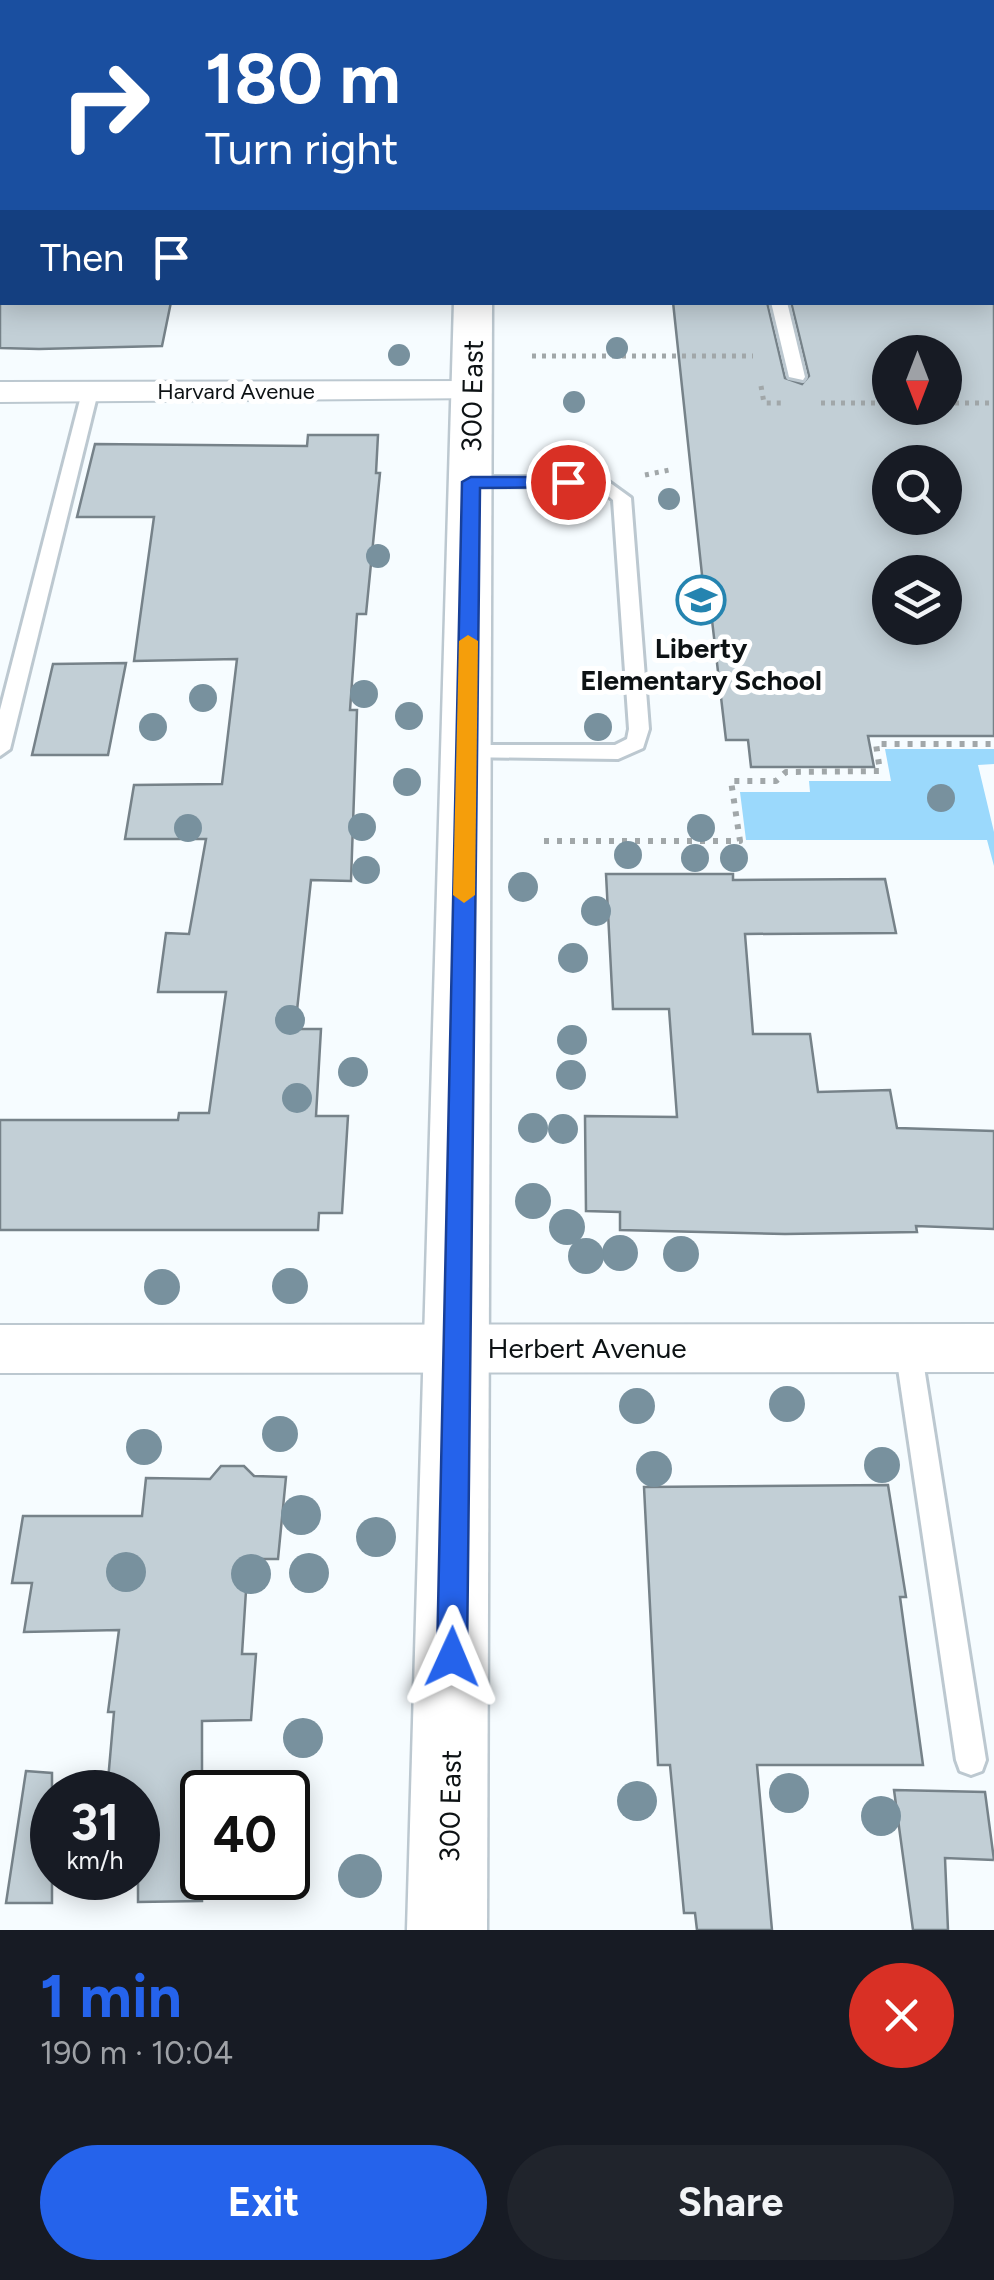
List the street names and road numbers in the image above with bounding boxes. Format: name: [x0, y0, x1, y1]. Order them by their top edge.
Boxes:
street label: 300 East: [454, 339, 490, 453]
street label: Harvard Avenue: [157, 378, 315, 405]
street label: Herbert Avenue: [487, 1331, 687, 1365]
street label: 300 East: [432, 1749, 468, 1863]

